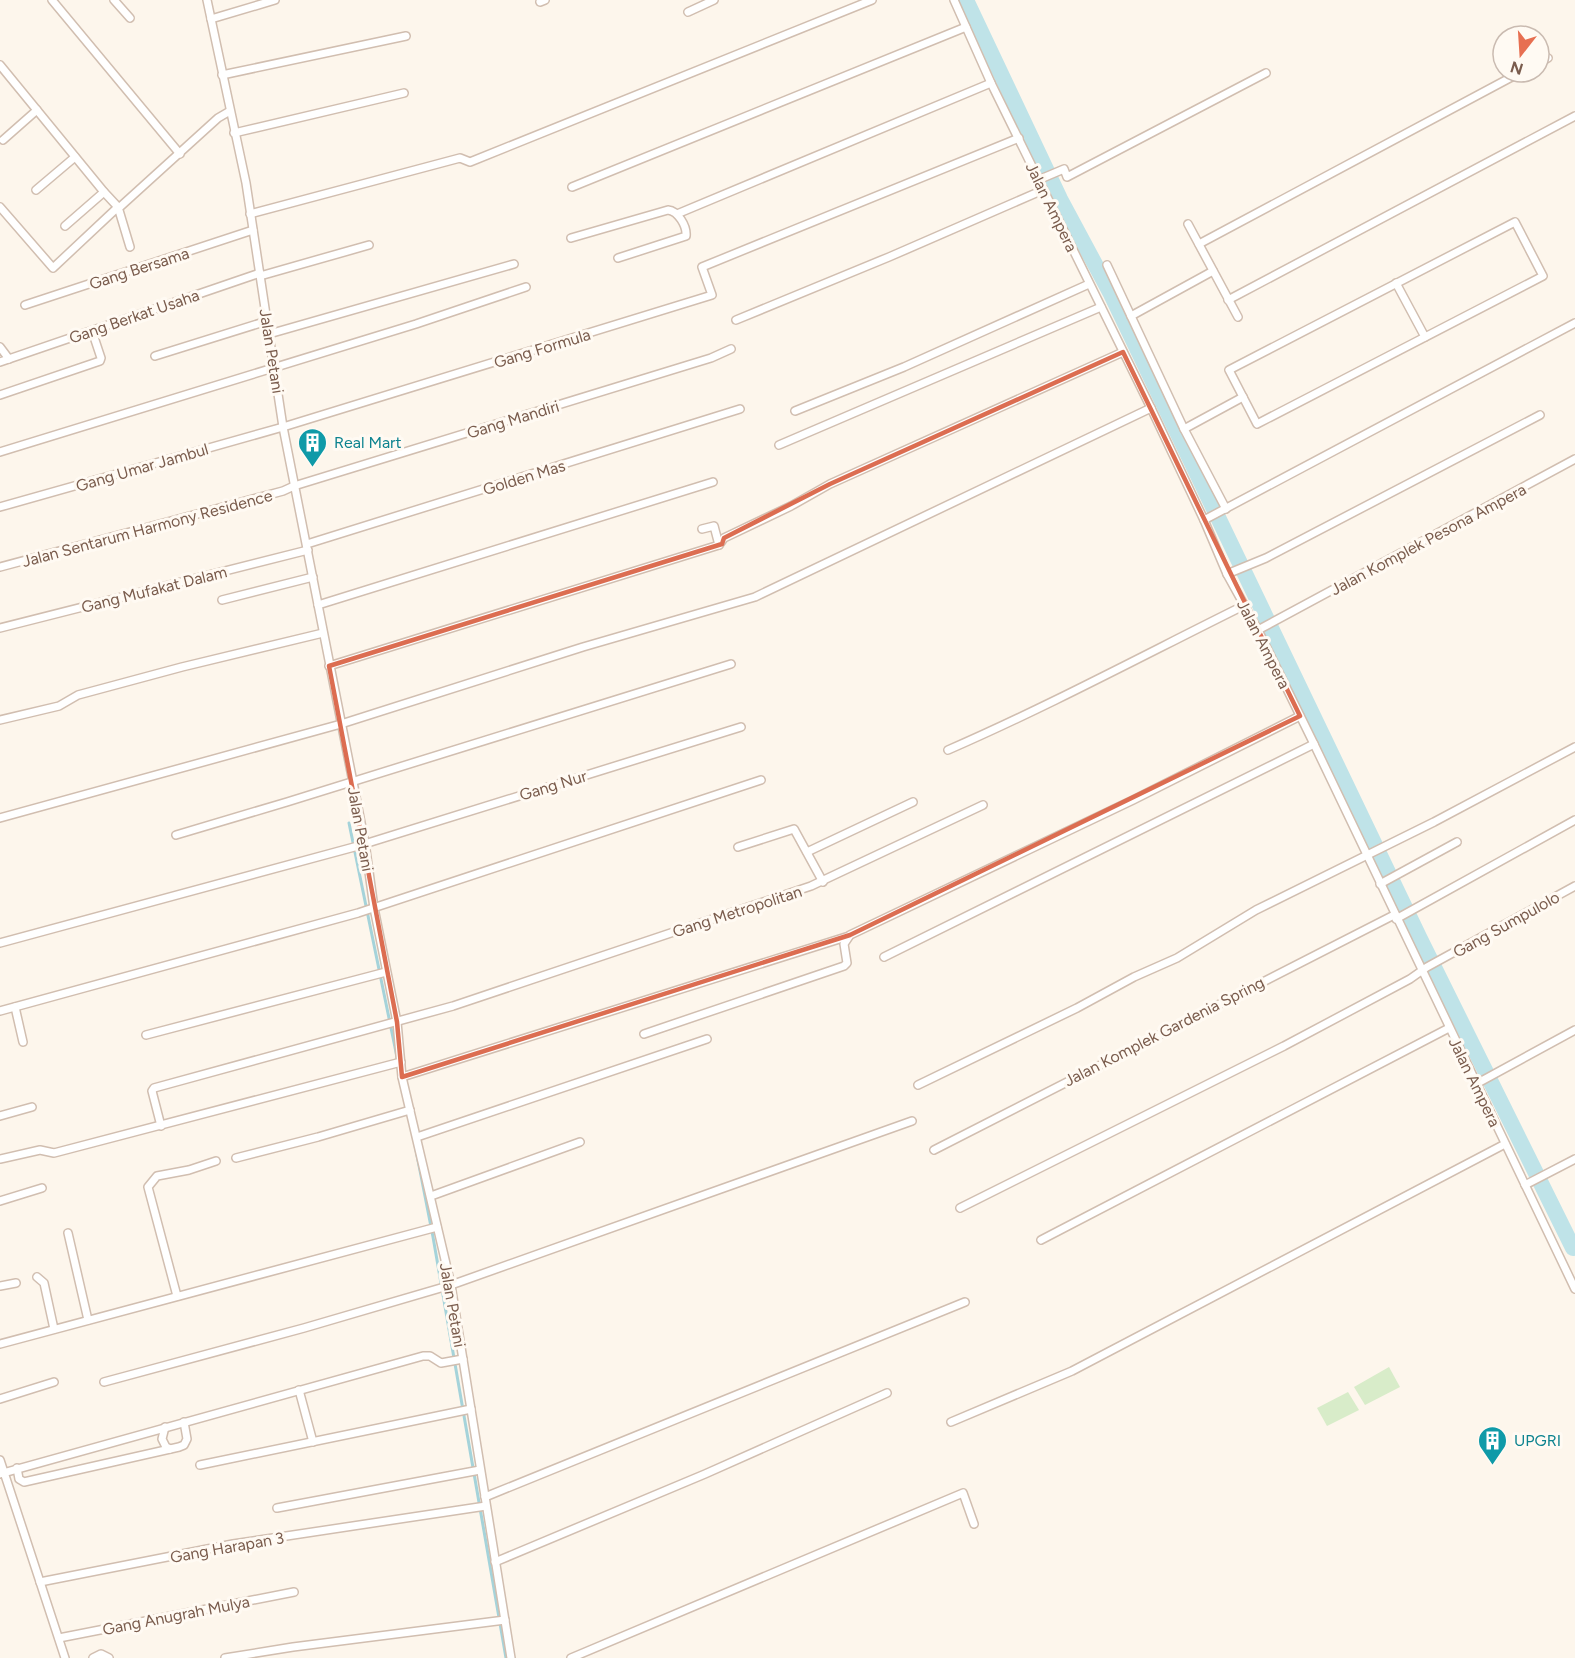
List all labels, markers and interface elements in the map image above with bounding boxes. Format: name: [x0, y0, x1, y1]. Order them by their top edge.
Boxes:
north arrow: [1491, 24, 1551, 84]
text: N: [1508, 57, 1525, 79]
street label: Jalan Ampera: [1022, 159, 1081, 255]
street label: Gang Bersama: [87, 243, 192, 294]
street label: Gang Berkat Usaha: [67, 285, 202, 348]
street label: Jalan Petani: [255, 307, 288, 395]
street label: Gang Formula: [492, 325, 593, 372]
street label: Gang Mandiri: [465, 396, 562, 443]
building icon: Real Mart: [297, 426, 329, 468]
place label: Real Mart: [334, 433, 402, 452]
street label: Gang Umar Jambul: [74, 439, 211, 495]
street label: Golden Mas: [481, 456, 568, 499]
street label: Jalan Komplek Pesona Ampera: [1327, 480, 1529, 599]
street label: Jalan Sentarum Harmony Residence: [20, 486, 275, 571]
street label: Gang Mufakat Dalam: [79, 562, 229, 617]
street label: Jalan Ampera: [1233, 597, 1294, 692]
street label: Gang Nur: [517, 766, 590, 805]
street label: Jalan Petani: [344, 785, 377, 873]
street label: Gang Metropolitan: [670, 882, 804, 941]
street label: Gang Sumpulolo: [1450, 887, 1563, 962]
street label: Jalan Komplek Gardenia Spring: [1061, 973, 1268, 1090]
street label: Jalan Ampera: [1445, 1034, 1504, 1130]
street label: Jalan Petani: [436, 1261, 469, 1349]
building icon: UPGRI: [1477, 1424, 1509, 1466]
place label: UPGRI: [1514, 1431, 1561, 1450]
street label: Gang Harapan 3: [169, 1528, 286, 1567]
street label: Gang Anugrah Mulya: [101, 1592, 251, 1639]

